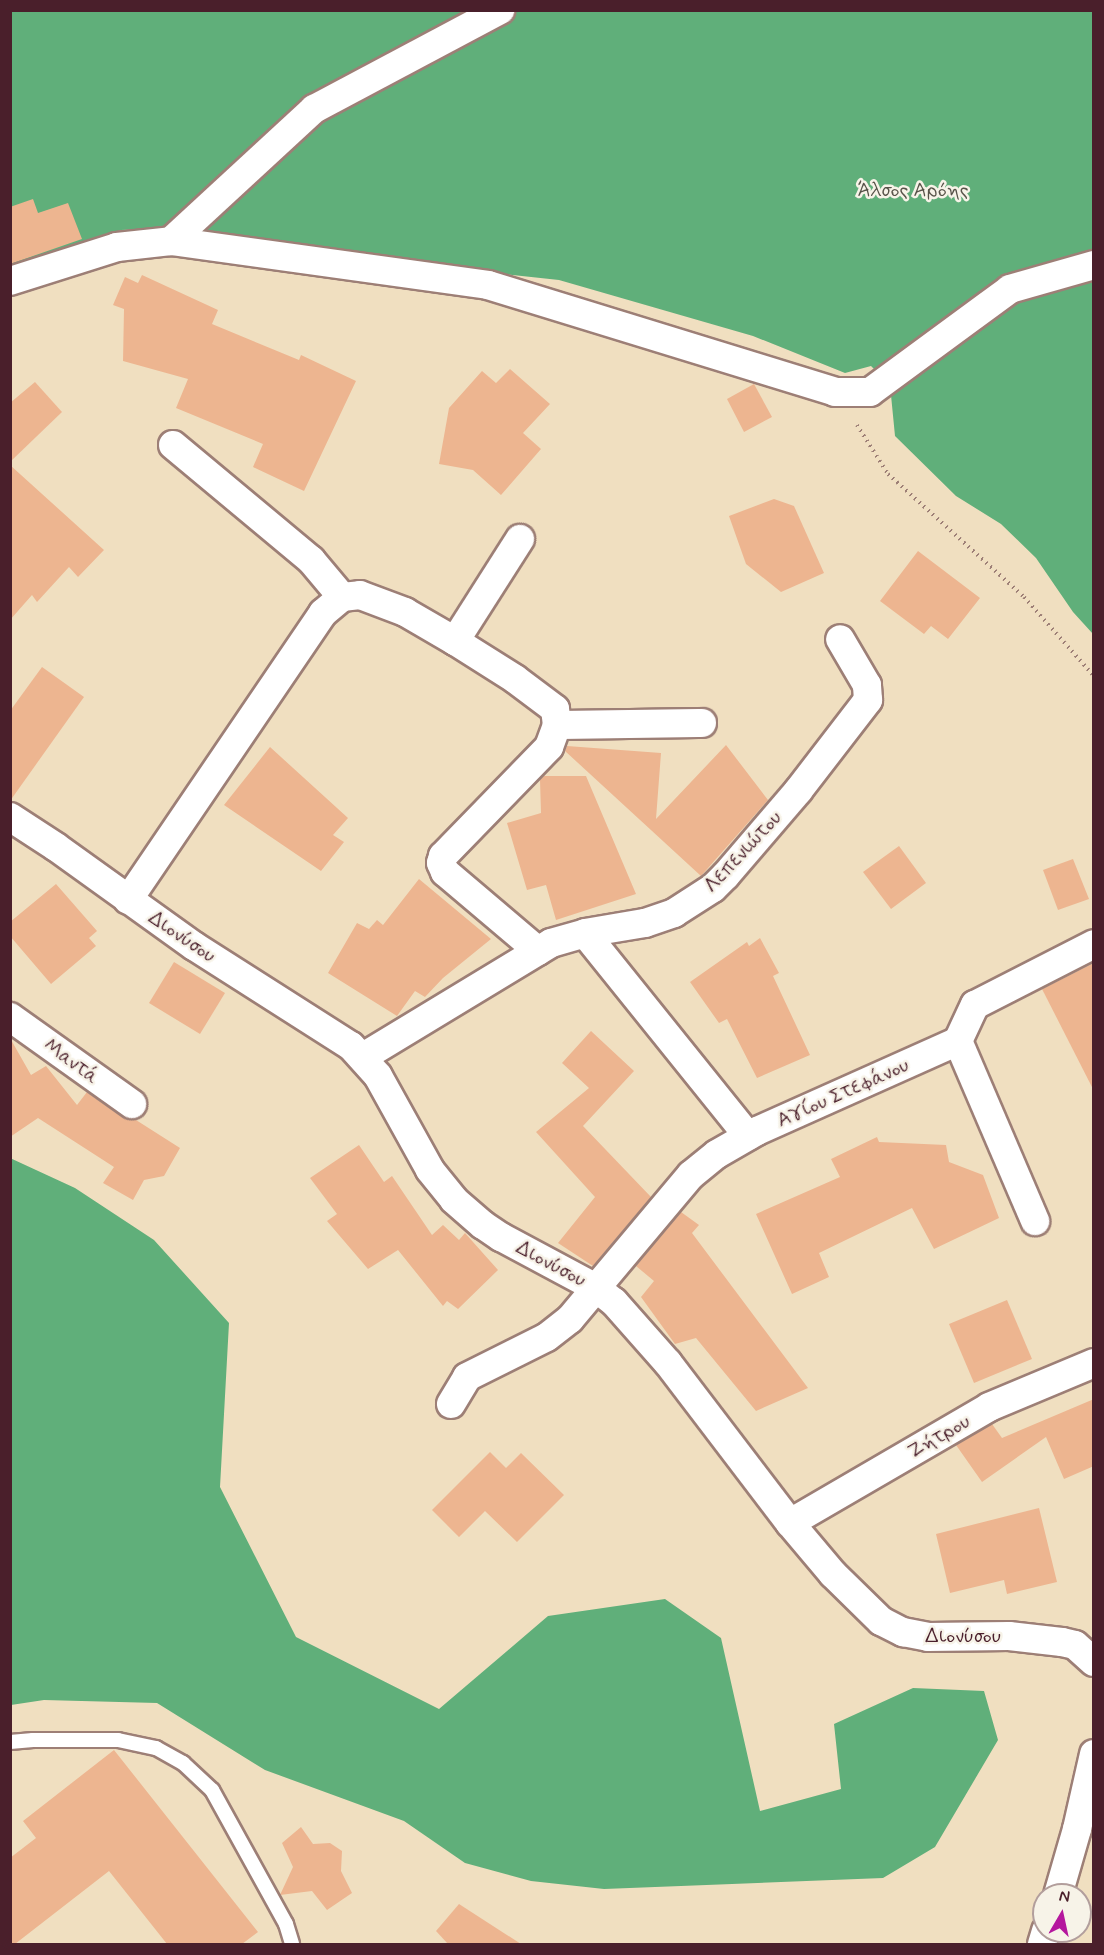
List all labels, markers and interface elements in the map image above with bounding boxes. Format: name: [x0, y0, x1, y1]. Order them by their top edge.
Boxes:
park label: Άλσος Αρόης: [858, 178, 968, 202]
street label: Λεπενιώτου: [699, 806, 787, 898]
street label: Διονύσου: [144, 906, 220, 968]
street label: Μαντά: [39, 1033, 103, 1089]
street label: Αγίου Στεφάνου: [773, 1053, 913, 1133]
street label: Διονύσου: [512, 1236, 590, 1292]
street label: Ζήτρου: [904, 1410, 974, 1464]
street label: Διονύσου: [925, 1624, 1001, 1648]
north arrow: [1032, 1883, 1092, 1943]
text: N: [1058, 1885, 1071, 1908]

